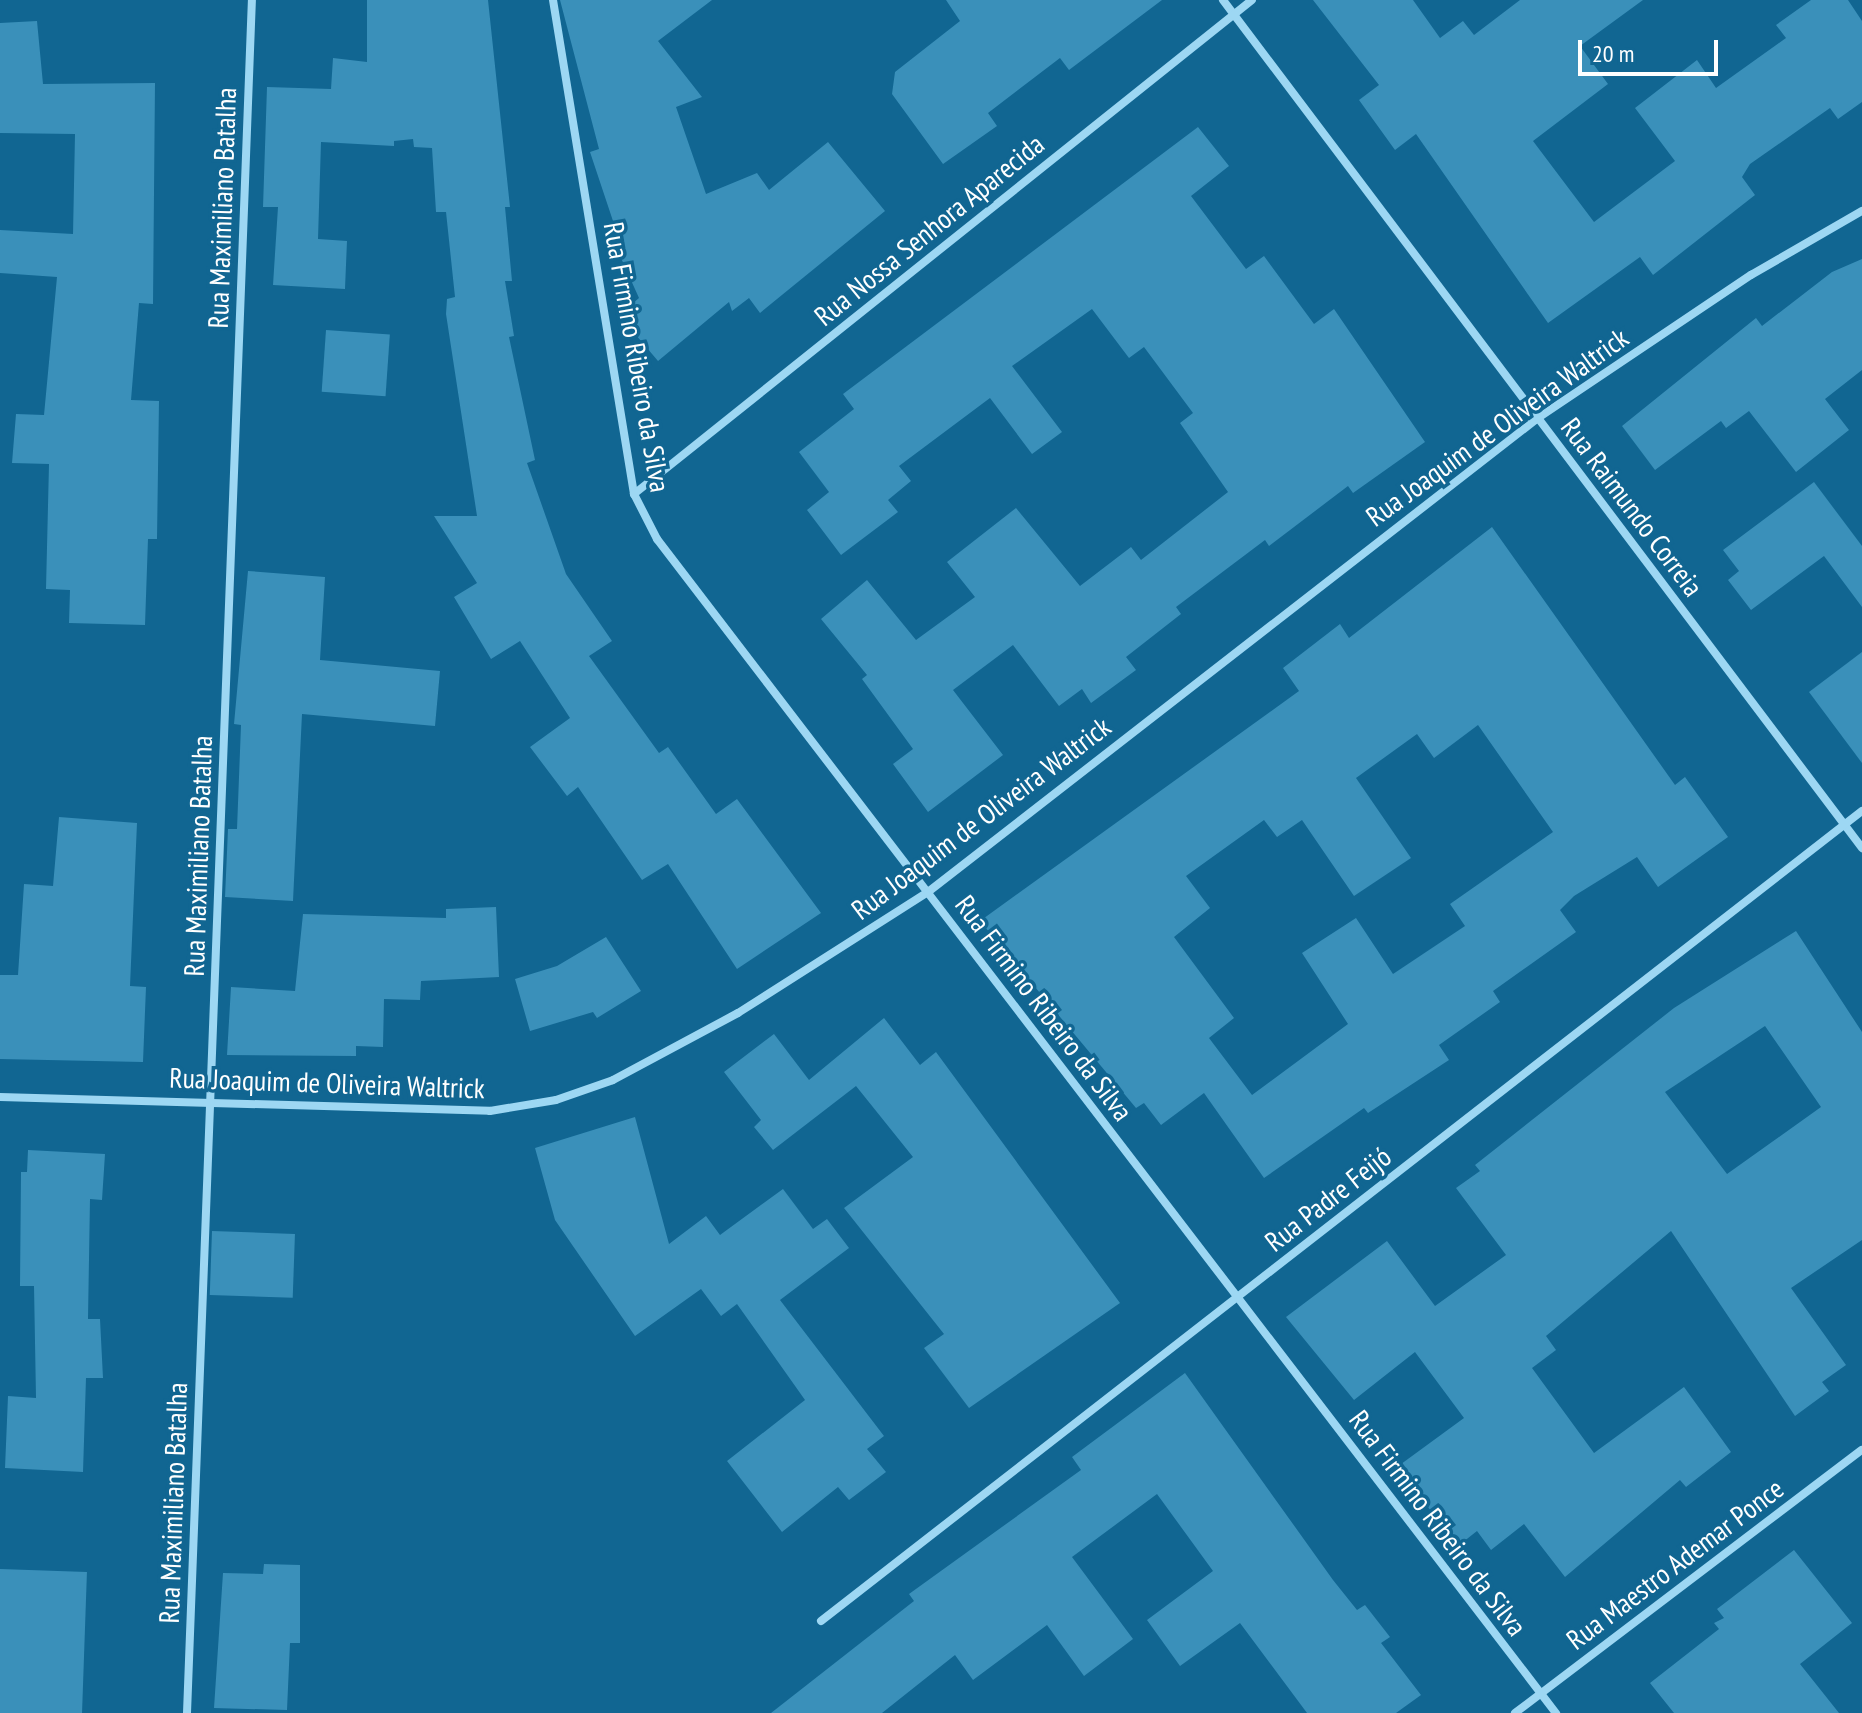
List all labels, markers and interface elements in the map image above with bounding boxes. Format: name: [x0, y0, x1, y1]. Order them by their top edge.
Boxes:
scale bar: [1582, 24, 1722, 74]
text: 20 m: [1592, 38, 1634, 69]
street label: Rua Maximiliano Batalha: [201, 87, 243, 329]
street label: Rua Nossa Senhora Aparecida: [807, 127, 1051, 333]
street label: Rua Firmino Ribeiro da Silva: [597, 219, 677, 495]
street label: Rua Joaquim de Oliveira Waltrick: [1359, 321, 1635, 533]
street label: Rua Raimundo Correia: [1554, 411, 1710, 603]
street label: Rua Joaquim de Oliveira Waltrick: [845, 709, 1117, 927]
street label: Rua Maximiliano Batalha: [177, 735, 219, 977]
street label: Rua Firmino Ribeiro da Silva: [948, 889, 1140, 1127]
street label: Rua Joaquim de Oliveira Waltrick: [168, 1061, 486, 1105]
street label: Rua Padre Feijó: [1258, 1139, 1398, 1259]
street label: Rua Maximiliano Batalha: [152, 1382, 194, 1624]
street label: Rua Firmino Ribeiro da Silva: [1342, 1404, 1534, 1642]
street label: Rua Maestro Ademar Ponce: [1560, 1471, 1790, 1657]

